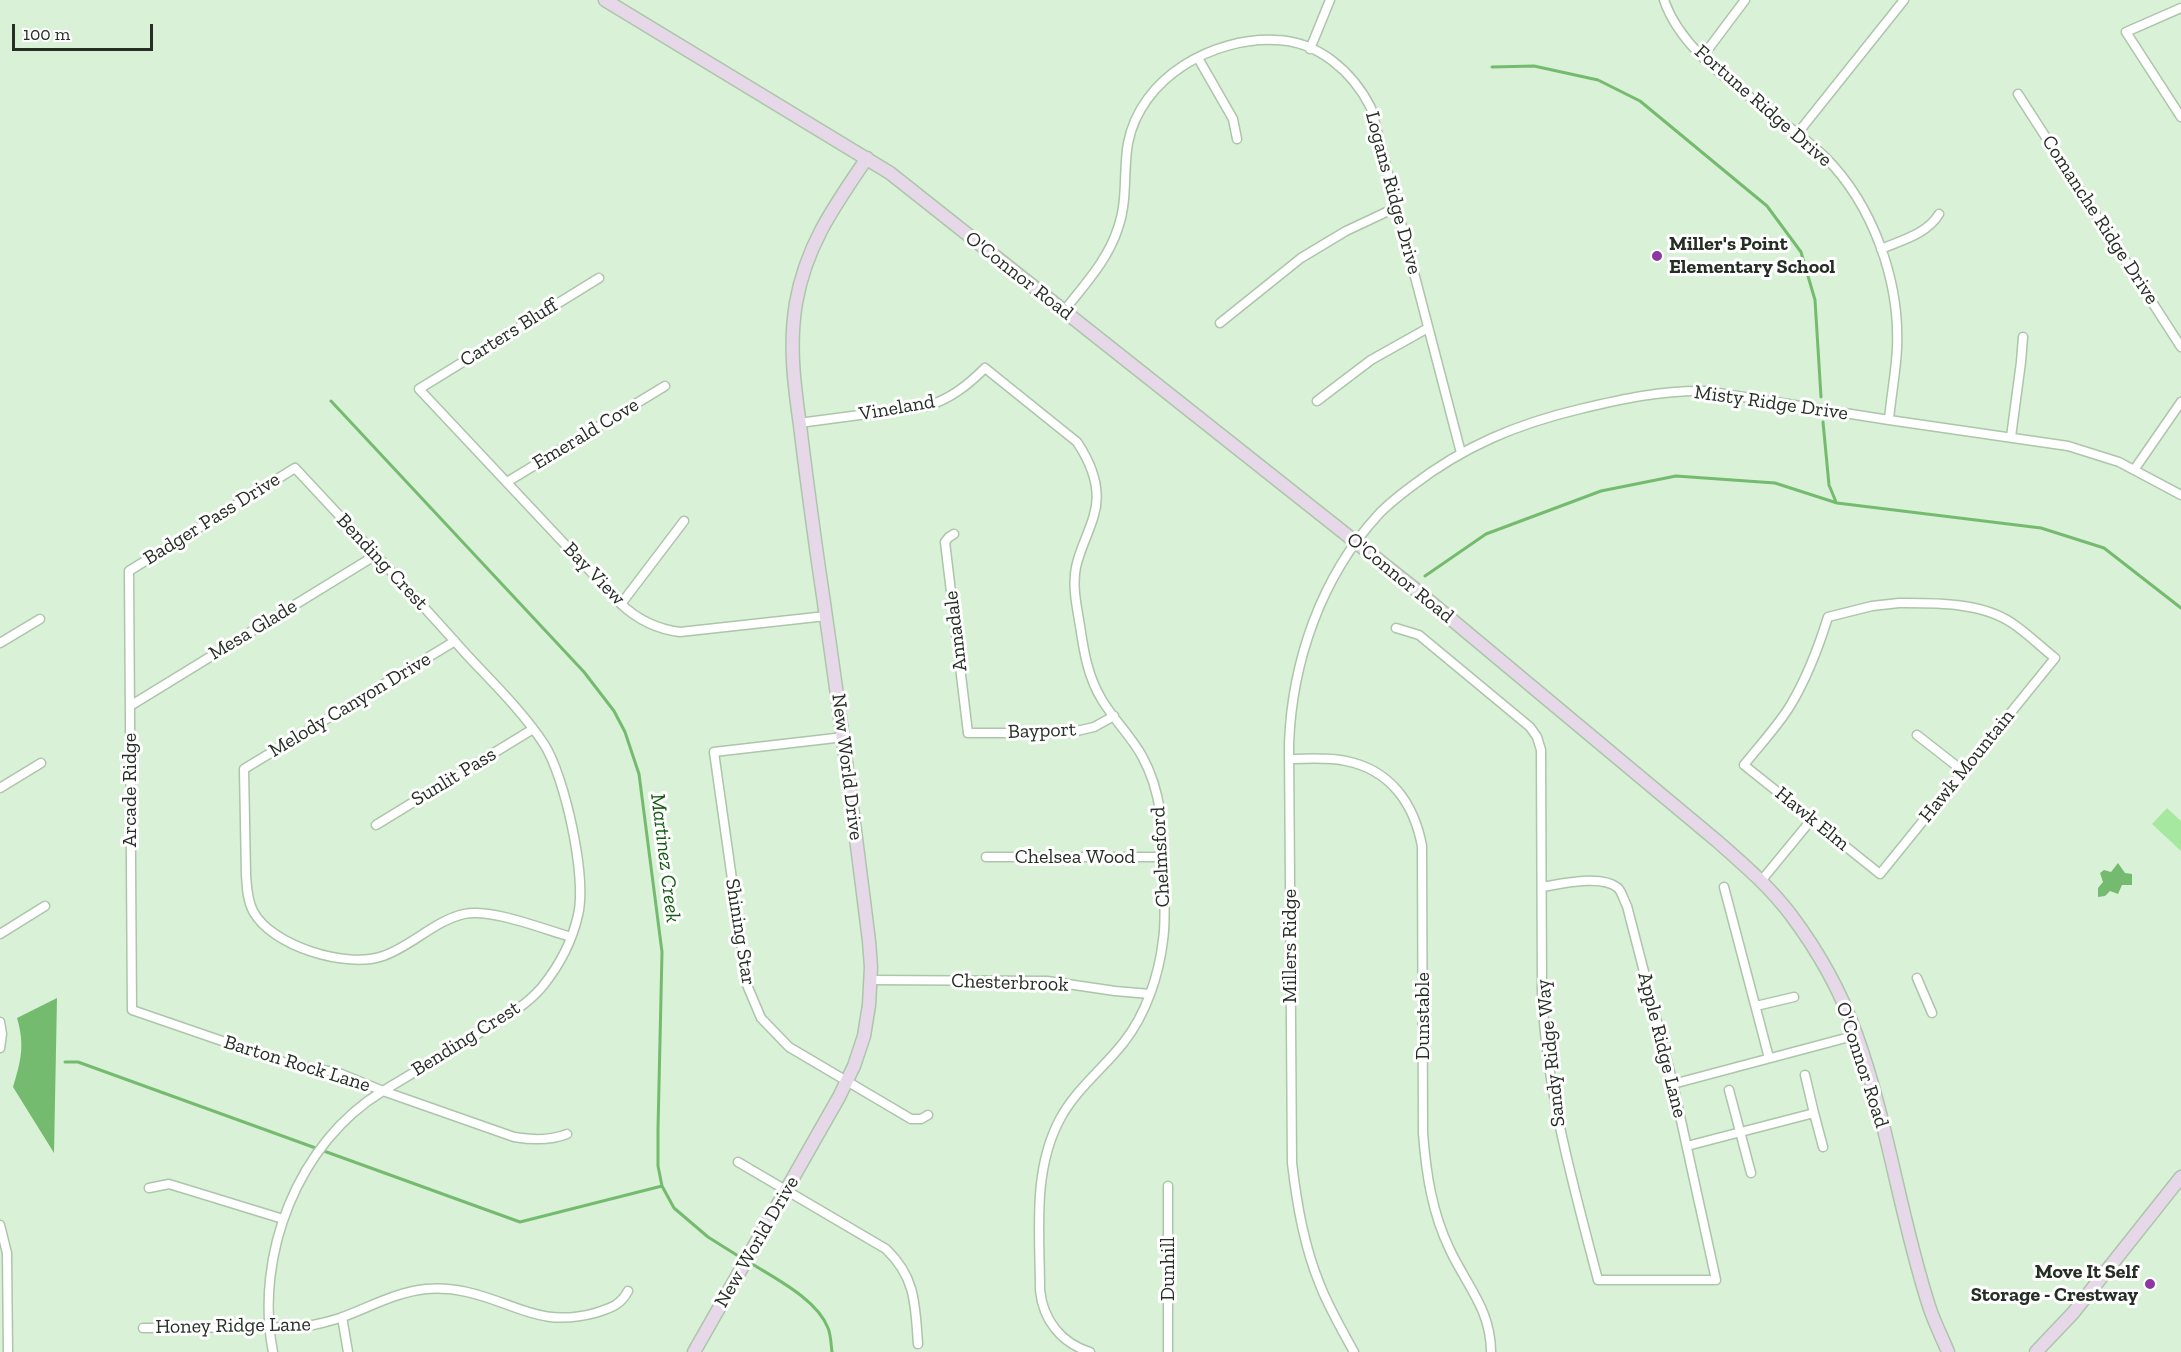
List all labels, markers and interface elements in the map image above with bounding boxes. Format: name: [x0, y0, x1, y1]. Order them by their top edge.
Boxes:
scale bar: [15, 12, 156, 50]
text: 100 m: [23, 23, 70, 45]
street label: Fortune Ridge Drive: [1689, 40, 1837, 172]
street label: Logans Ridge Drive: [1360, 109, 1426, 277]
street label: Comanche Ridge Drive: [2036, 131, 2164, 309]
street label: O'Connor Road: [960, 226, 1078, 326]
place label: Miller's Point Elementary School: [1669, 232, 1835, 279]
marker: Miller's Point Elementary School: [1650, 249, 1664, 263]
street label: Carters Bluff: [456, 294, 562, 372]
street label: Misty Ridge Drive: [1693, 380, 1849, 426]
street label: Vineland: [857, 390, 937, 426]
street label: Emerald Cove: [529, 393, 643, 475]
street label: Badger Pass Drive: [139, 467, 285, 571]
street label: Bending Crest: [331, 509, 433, 615]
street label: O'Connor Road: [1342, 528, 1458, 628]
street label: Bay View: [558, 537, 630, 611]
street label: Annadale: [939, 589, 973, 673]
street label: Mesa Glade: [205, 594, 301, 666]
street label: Melody Canyon Drive: [265, 647, 435, 763]
street label: New World Drive: [826, 692, 868, 842]
street label: Hawk Mountain: [1914, 705, 2020, 827]
street label: Bayport: [1007, 718, 1077, 744]
street label: Arcade Ridge: [118, 733, 142, 847]
street label: Sunlit Pass: [407, 742, 501, 812]
street label: Hawk Elm: [1770, 782, 1854, 856]
water label: Martinez Creek: [645, 792, 685, 924]
street label: Chelmsford: [1146, 806, 1176, 908]
street label: Chelsea Wood: [1015, 845, 1135, 869]
street label: Shining Star: [720, 877, 760, 987]
street label: Millers Ridge: [1278, 889, 1302, 1003]
street label: Chesterbrook: [951, 969, 1069, 997]
street label: Apple Ridge Lane: [1632, 970, 1692, 1120]
street label: Dunstable: [1411, 972, 1435, 1060]
street label: Sandy Ridge Way: [1531, 978, 1571, 1128]
street label: Bending Crest: [407, 996, 525, 1082]
street label: O'Connor Road: [1830, 999, 1894, 1131]
street label: Barton Rock Lane: [221, 1030, 373, 1098]
street label: New World Drive: [710, 1172, 804, 1312]
street label: Dunhill: [1156, 1237, 1180, 1301]
place label: Move It Self Storage - Crestway: [1971, 1260, 2138, 1307]
marker: Move It Self Storage - Crestway: [2143, 1277, 2157, 1291]
street label: Honey Ridge Lane: [155, 1313, 311, 1339]

